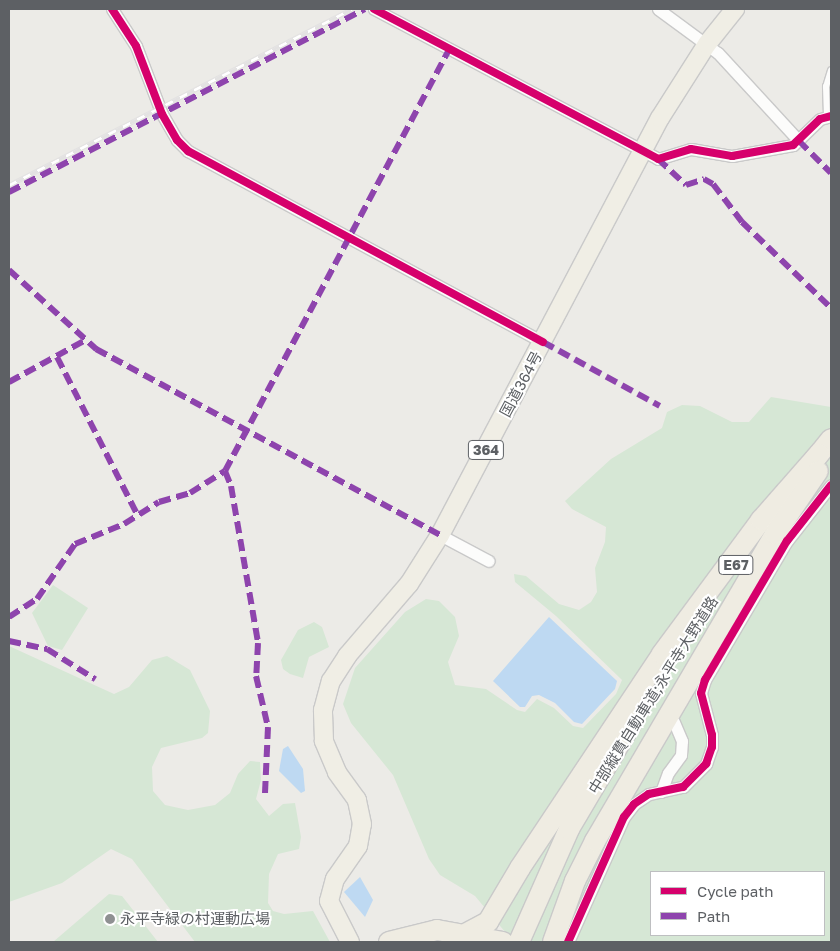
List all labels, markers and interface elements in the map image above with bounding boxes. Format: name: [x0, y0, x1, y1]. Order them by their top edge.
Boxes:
street label: 国道364号: [496, 348, 546, 420]
road number: 364: [467, 438, 505, 462]
road number: E67: [717, 554, 755, 576]
street label: 中部縦貫自動車道;永平寺大野道路: [585, 593, 721, 797]
legend: [650, 871, 825, 936]
text: Cycle path: [697, 882, 773, 900]
text: Path: [697, 907, 730, 925]
place label: 永平寺緑の村運動広場: [120, 910, 270, 928]
marker: 永平寺緑の村運動広場: [104, 913, 116, 925]

